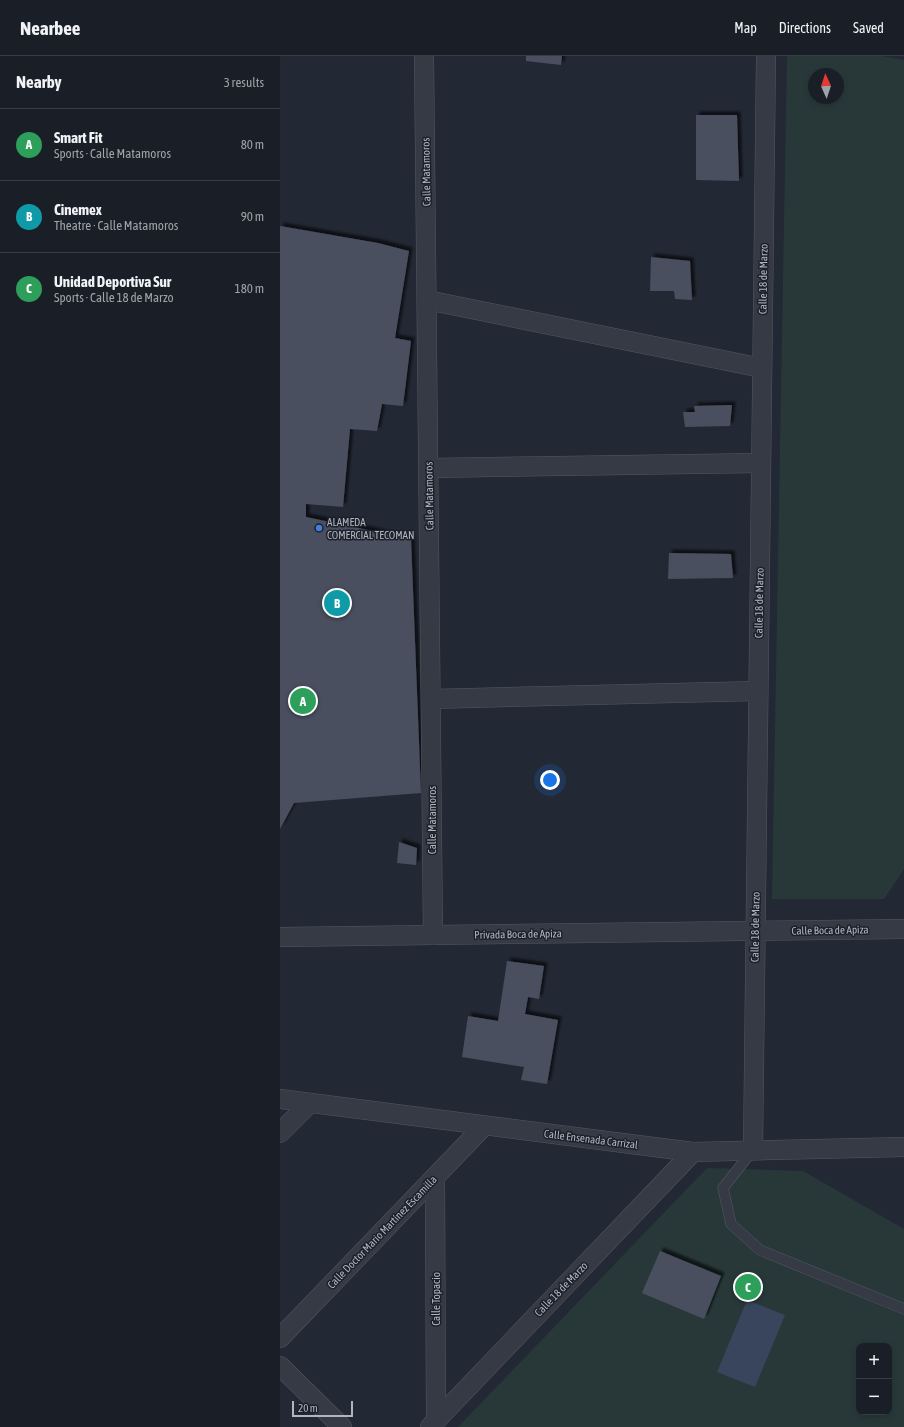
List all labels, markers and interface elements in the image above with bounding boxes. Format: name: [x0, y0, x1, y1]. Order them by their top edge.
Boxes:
text: Nearbee: [20, 17, 80, 39]
text: Map: [734, 20, 757, 36]
text: Directions: [779, 20, 831, 36]
text: Saved: [853, 20, 884, 36]
north arrow: [808, 68, 844, 104]
text: Nearby: [16, 72, 62, 92]
text: 3 results: [224, 75, 264, 90]
text: Smart Fit: [54, 129, 103, 146]
text: A: [26, 137, 32, 152]
text: 80 m: [241, 137, 264, 152]
street label: Calle Matamoros: [419, 138, 433, 206]
text: Sports · Calle Matamoros: [54, 146, 171, 161]
text: Cinemex: [54, 201, 102, 218]
text: B: [26, 209, 32, 224]
text: 90 m: [241, 209, 264, 224]
text: Theatre · Calle Matamoros: [54, 218, 178, 233]
street label: Calle 18 de Marzo: [756, 244, 770, 314]
text: Unidad Deportiva Sur: [54, 273, 171, 290]
text: C: [26, 281, 32, 296]
text: 180 m: [235, 281, 264, 296]
text: Sports · Calle 18 de Marzo: [54, 290, 174, 305]
street label: Calle Matamoros: [422, 462, 436, 530]
place label: ALAMEDA COMERCIAL TECOMAN: [327, 516, 414, 541]
marker: ALAMEDA COMERCIAL TECOMAN: [314, 523, 324, 533]
street label: Calle 18 de Marzo: [752, 568, 766, 638]
pin: B: [324, 588, 350, 618]
pin: A: [290, 686, 316, 716]
your location: [540, 770, 560, 790]
street label: Calle Matamoros: [426, 786, 438, 854]
street label: Calle 18 de Marzo: [748, 892, 762, 962]
street label: Calle Boca de Apiza: [791, 923, 869, 937]
street label: Privada Boca de Apiza: [474, 927, 562, 941]
street label: Calle Ensenada Carrizal: [543, 1127, 639, 1151]
street label: Calle Doctor Mario Martínez Escamilla: [325, 1173, 439, 1291]
street label: Calle 18 de Marzo: [532, 1259, 590, 1319]
street label: Calle Topacio: [430, 1272, 442, 1326]
pin: C: [735, 1272, 761, 1302]
map controls: [856, 1343, 892, 1415]
button: +: [856, 1343, 892, 1379]
button: −: [856, 1379, 892, 1415]
scale bar: [292, 1399, 353, 1418]
text: 20 m: [298, 1402, 318, 1414]

